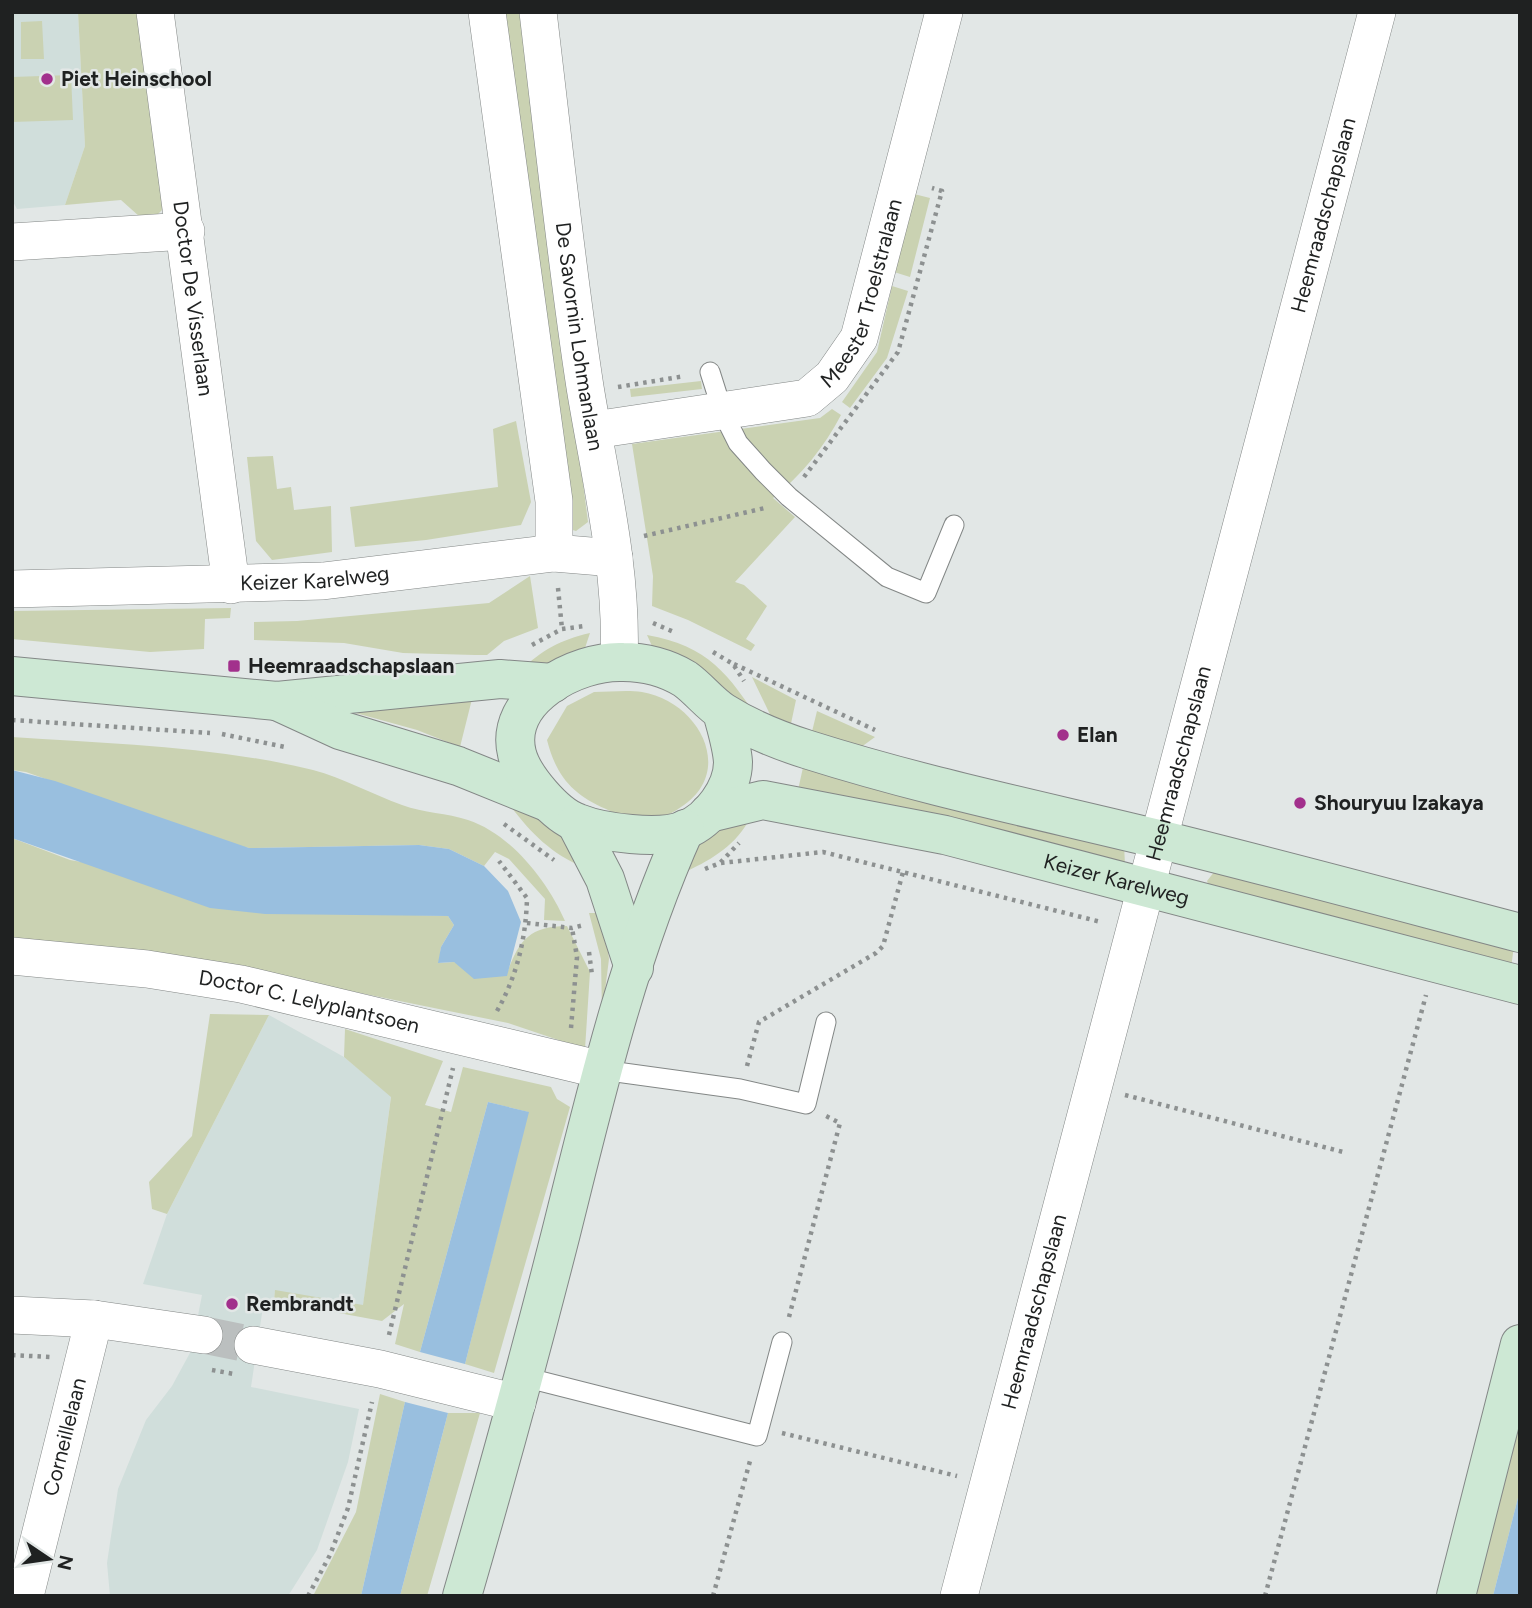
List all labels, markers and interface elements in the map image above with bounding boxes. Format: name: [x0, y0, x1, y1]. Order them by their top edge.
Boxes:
place label: Piet Heinschool: [61, 66, 212, 91]
marker: Piet Heinschool: [39, 71, 55, 87]
street label: Heemraadschapslaan: [1285, 115, 1361, 316]
street label: Meester Troelstralaan: [815, 196, 907, 393]
street label: Doctor De Visserlaan: [168, 199, 219, 398]
street label: De Savornin Lohmanlaan: [551, 220, 609, 453]
street label: Keizer Karelweg: [240, 560, 391, 595]
place label: Heemraadschapslaan: [248, 653, 454, 678]
marker: Heemraadschapslaan: [226, 658, 242, 674]
street label: Heemraadschapslaan: [1140, 663, 1216, 864]
place label: Elan: [1077, 722, 1118, 747]
marker: Elan: [1055, 727, 1071, 743]
place label: Shouryuu Izakaya: [1314, 790, 1484, 815]
marker: Shouryuu Izakaya: [1292, 795, 1308, 811]
street label: Keizer Karelweg: [1041, 848, 1192, 910]
street label: Doctor C. Lelyplantsoen: [197, 964, 422, 1038]
street label: Heemraadschapslaan: [996, 1211, 1071, 1412]
place label: Rembrandt: [246, 1291, 354, 1316]
marker: Rembrandt: [224, 1296, 240, 1312]
street label: Corneillelaan: [37, 1375, 91, 1498]
north arrow: [14, 1524, 84, 1594]
text: N: [52, 1553, 78, 1572]

